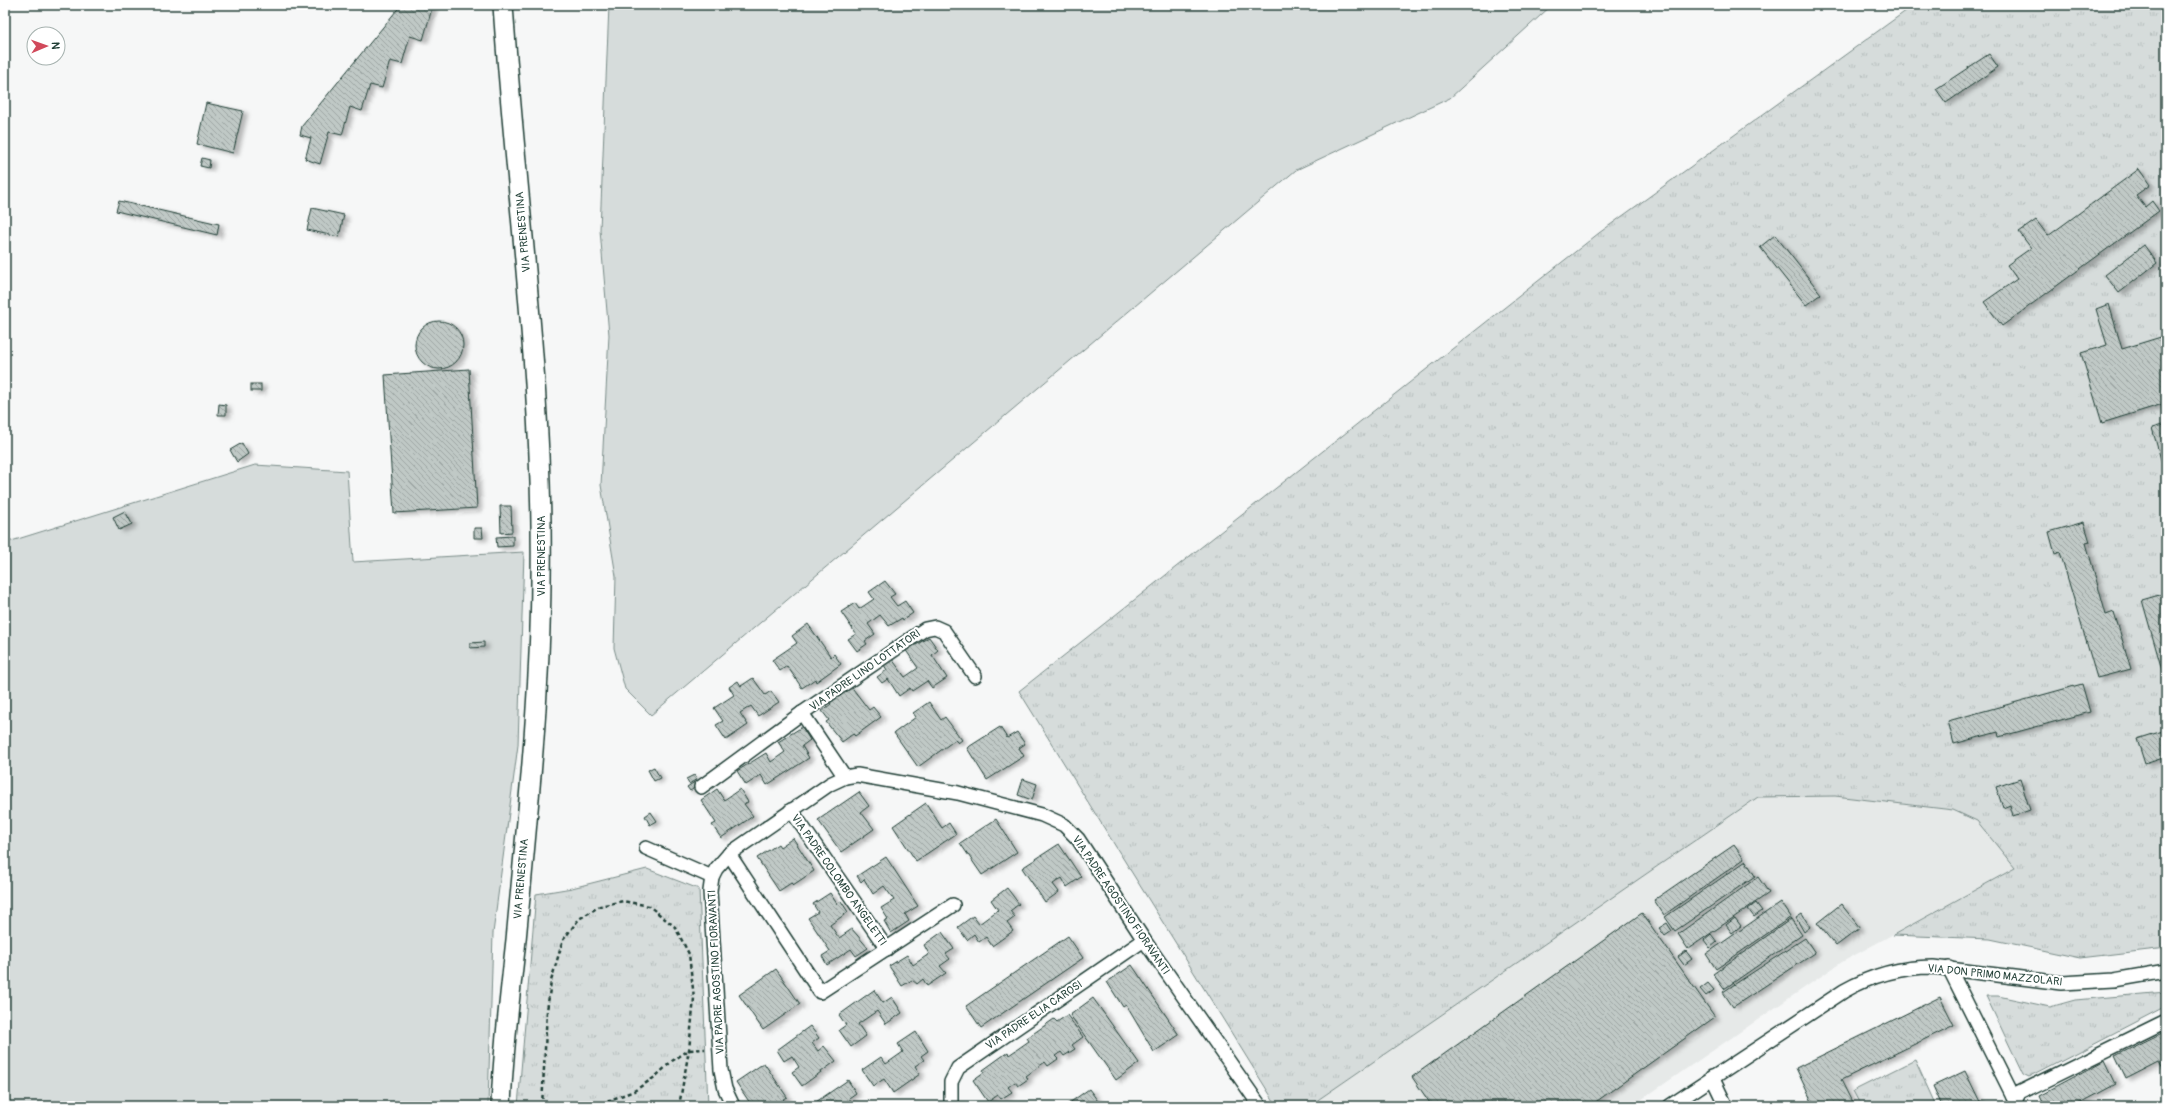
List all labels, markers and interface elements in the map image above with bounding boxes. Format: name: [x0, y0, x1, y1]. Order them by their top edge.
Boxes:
north arrow: [26, 26, 66, 66]
text: N: [49, 42, 62, 50]
street label: VIA PRENESTINA: [513, 191, 533, 273]
street label: VIA PRENESTINA: [535, 516, 548, 596]
street label: VIA PADRE LINO LOTTATORI: [807, 627, 923, 713]
street label: VIA PADRE COLOMBO ANGELETTI: [789, 812, 889, 948]
street label: VIA PADRE AGOSTINO FIORAVANTI: [1070, 833, 1172, 977]
street label: VIA PRENESTINA: [511, 838, 531, 920]
street label: VIA PADRE AGOSTINO FIORAVANTI: [705, 889, 727, 1055]
street label: VIA DON PRIMO MAZZOLARI: [1927, 961, 2063, 989]
street label: VIA PADRE ELIA CAROSI: [983, 978, 1085, 1052]

